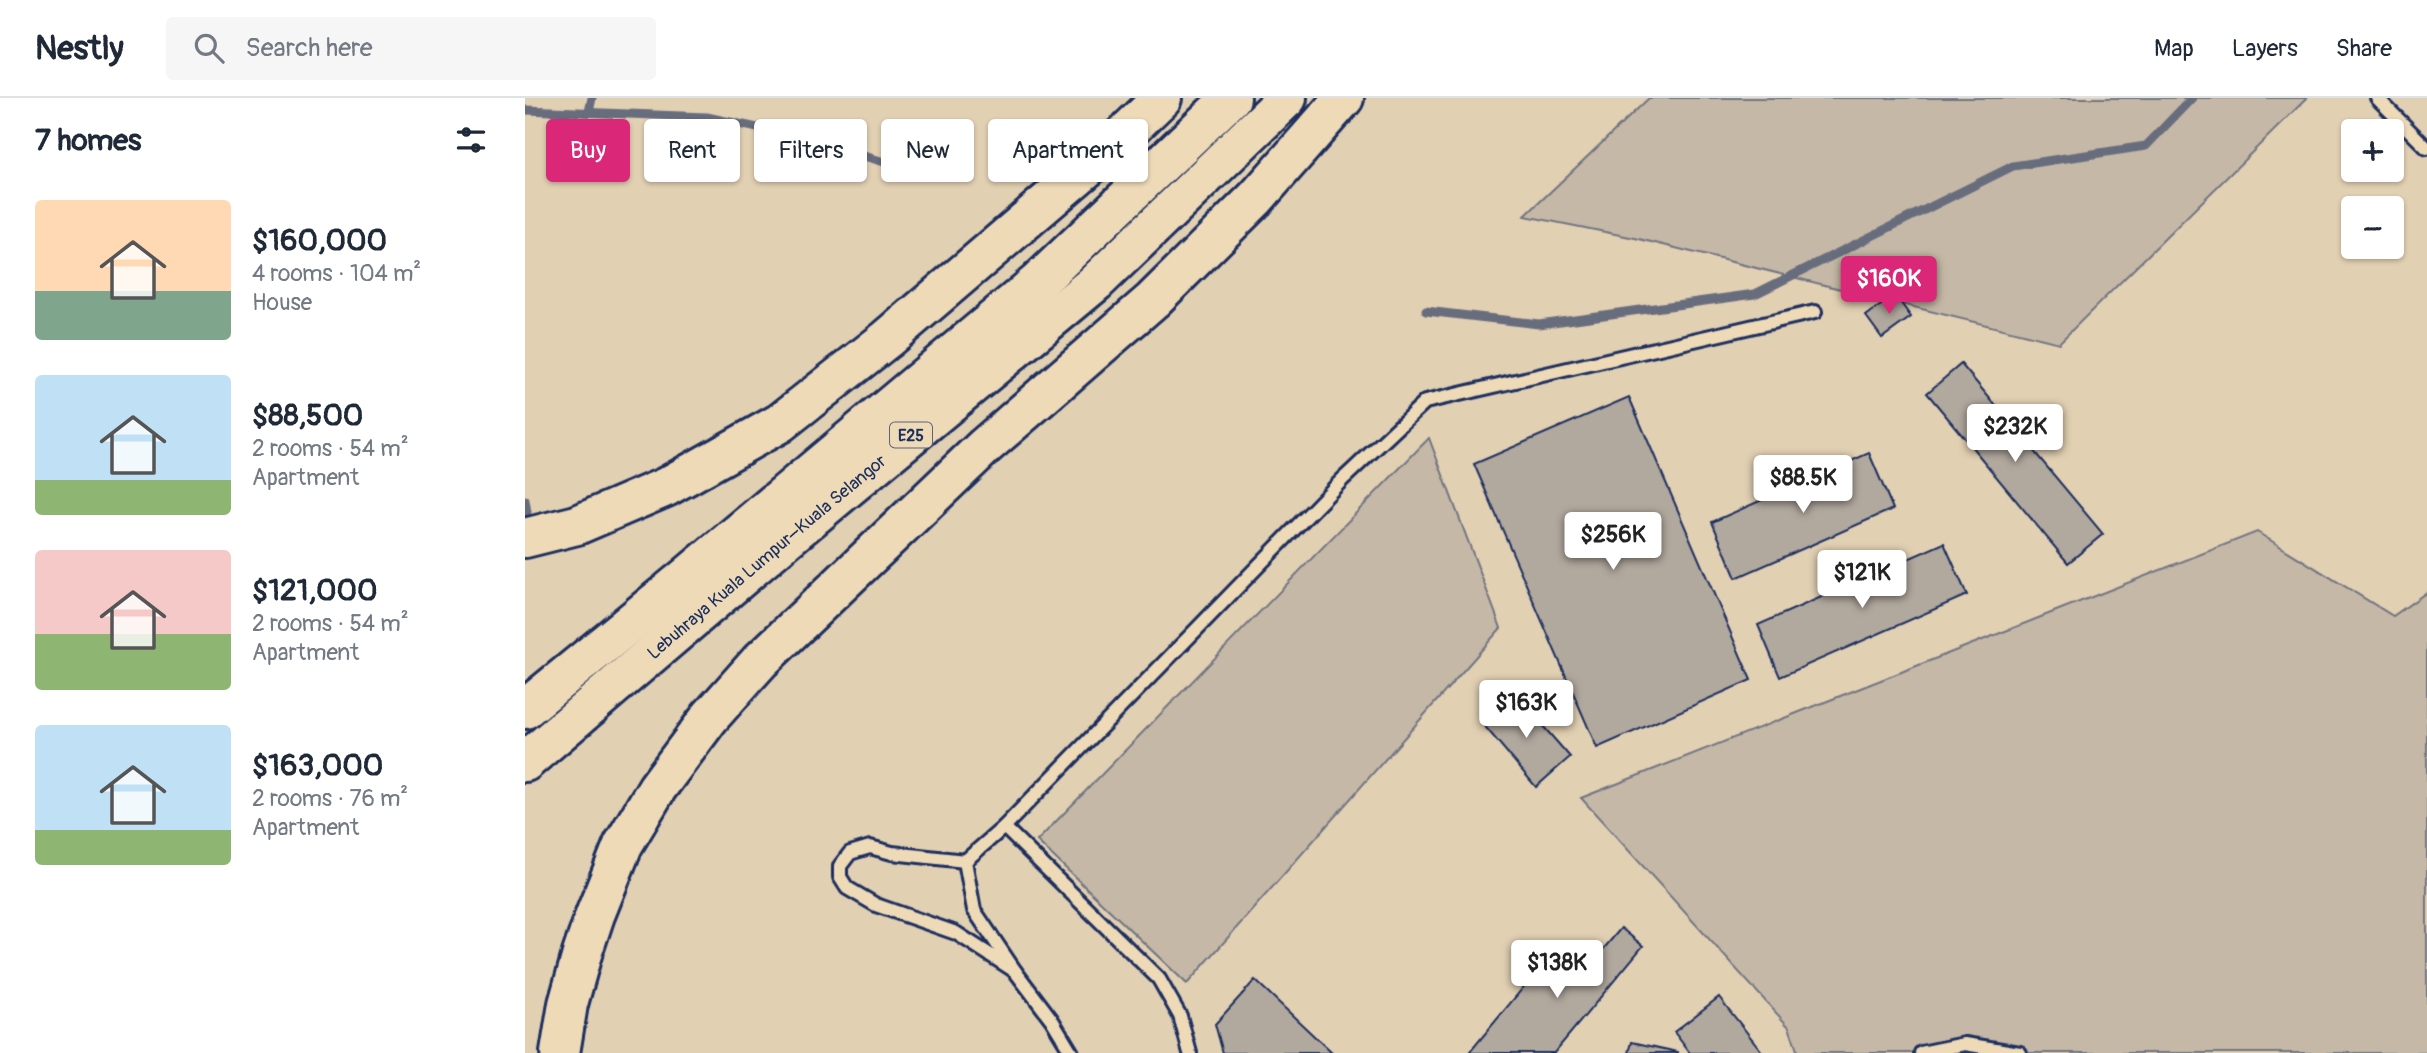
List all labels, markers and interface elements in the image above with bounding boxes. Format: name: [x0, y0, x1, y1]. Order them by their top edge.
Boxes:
search box: [166, 17, 656, 80]
text: Nestly: [35, 28, 124, 69]
icon: search: [190, 29, 228, 67]
text: Search here: [246, 32, 373, 64]
text: Map: [2154, 34, 2194, 63]
text: Layers: [2232, 34, 2298, 63]
text: Share: [2336, 34, 2392, 63]
chip: Buy: [546, 119, 630, 182]
chip: Rent: [644, 119, 740, 182]
chip: Filters: [754, 119, 867, 182]
chip: New: [881, 119, 974, 182]
chip: Apartment: [988, 119, 1148, 182]
map controls: [2341, 119, 2404, 259]
button: +: [2341, 119, 2404, 182]
icon: filters: [452, 121, 490, 159]
text: 7 homes: [35, 122, 142, 159]
button: −: [2341, 196, 2404, 259]
text: $160,000: [252, 222, 387, 259]
icon: home: [91, 228, 175, 312]
pin: $160K: [1840, 256, 1938, 316]
text: 4 rooms · 104 m²: [252, 259, 421, 288]
text: $160K: [1857, 264, 1921, 293]
text: House: [252, 288, 312, 317]
text: $88,500: [252, 397, 363, 434]
icon: home: [91, 403, 175, 487]
pin: $232K: [1966, 404, 2064, 464]
text: $232K: [1983, 412, 2047, 441]
road number: E25: [890, 422, 932, 448]
text: 2 rooms · 54 m²: [252, 434, 409, 463]
street label: Lebuhraya Kuala Lumpur–Kuala Selangor: [643, 449, 892, 665]
pin: $88.5K: [1746, 456, 1860, 515]
text: Apartment: [252, 463, 359, 492]
text: $88.5K: [1769, 463, 1837, 492]
pin: $256K: [1564, 512, 1662, 572]
text: $256K: [1580, 520, 1646, 549]
pin: $121K: [1813, 550, 1911, 610]
text: $121K: [1833, 558, 1891, 587]
text: $121,000: [252, 572, 378, 609]
icon: home: [91, 578, 175, 662]
text: 2 rooms · 54 m²: [252, 609, 409, 638]
text: Apartment: [252, 638, 359, 667]
pin: $163K: [1477, 680, 1575, 740]
text: $163K: [1495, 688, 1557, 717]
text: $163,000: [252, 747, 383, 784]
icon: home: [91, 753, 175, 837]
text: 2 rooms · 76 m²: [252, 784, 408, 813]
text: Apartment: [252, 813, 359, 842]
pin: $138K: [1508, 940, 1606, 1000]
text: $138K: [1527, 948, 1587, 977]

